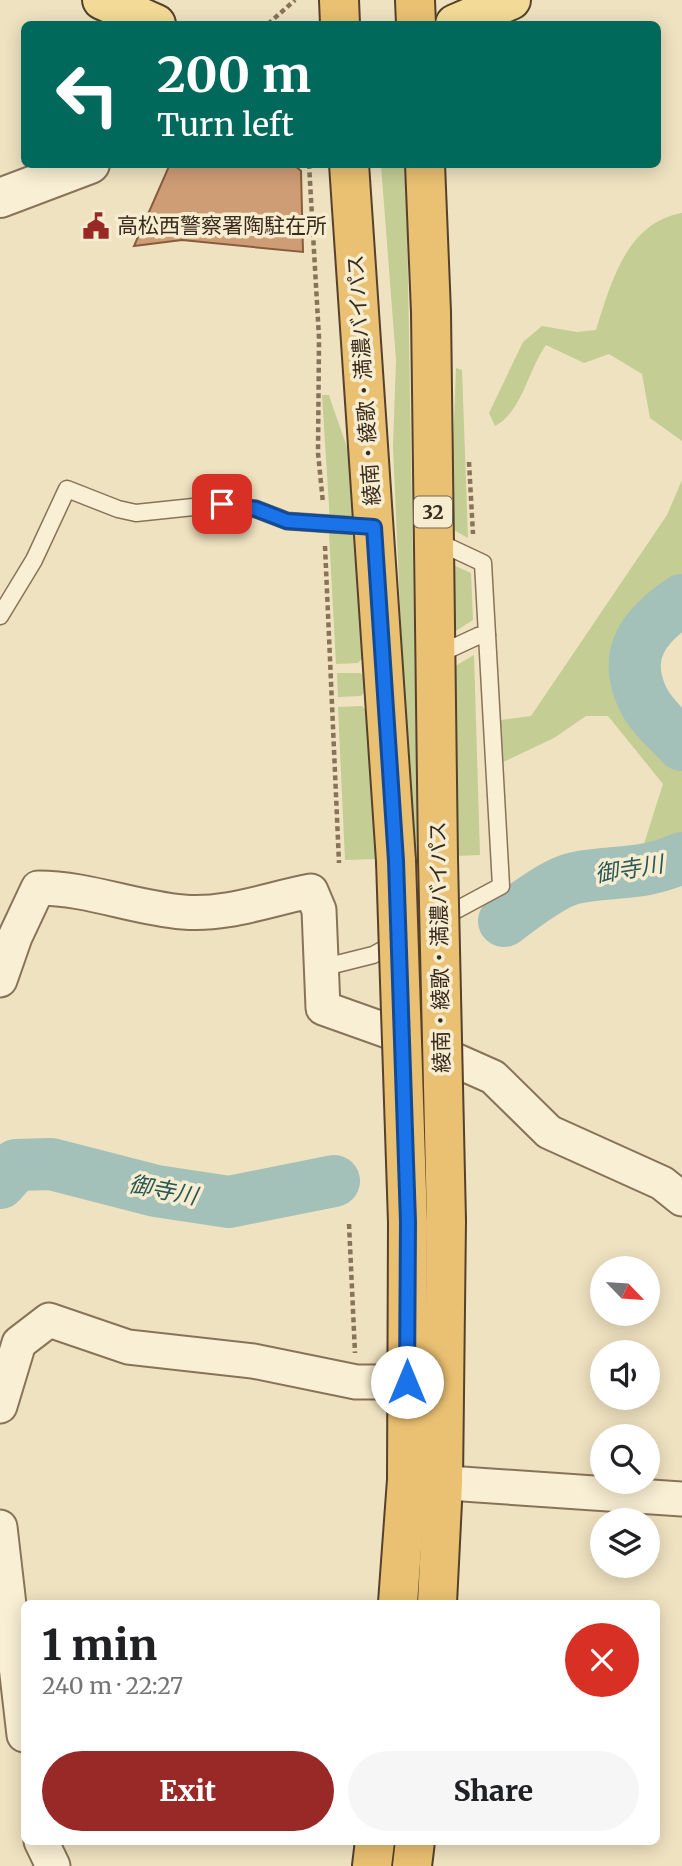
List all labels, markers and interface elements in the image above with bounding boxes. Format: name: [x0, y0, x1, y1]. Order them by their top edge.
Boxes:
text: 200 m: [157, 44, 311, 105]
icon: left: [42, 49, 133, 140]
text: Turn left: [157, 105, 294, 145]
public building icon: 高松西警察署陶駐在所: [81, 211, 111, 241]
place label: 高松西警察署陶駐在所: [117, 212, 327, 239]
street label: 綾南・綾歌・満濃バイパス: [341, 254, 386, 506]
pin: [192, 474, 252, 534]
icon: arrive: [203, 485, 241, 523]
road number: 32: [414, 496, 452, 527]
street label: 綾南・綾歌・満濃バイパス: [424, 821, 455, 1073]
water label: 御寺川: [593, 848, 668, 888]
water label: 御寺川: [126, 1169, 203, 1211]
north arrow: [590, 1256, 660, 1326]
map controls: [590, 1256, 660, 1578]
button: sound: [590, 1340, 660, 1410]
position arrow: [370, 1345, 444, 1419]
button: search: [590, 1424, 660, 1494]
button: layers: [590, 1508, 660, 1578]
text: 1 min: [42, 1619, 157, 1671]
button: close: [565, 1623, 639, 1697]
text: 240 m · 22:27: [42, 1671, 183, 1700]
button: Exit: [42, 1751, 334, 1831]
button: Share: [348, 1751, 639, 1831]

